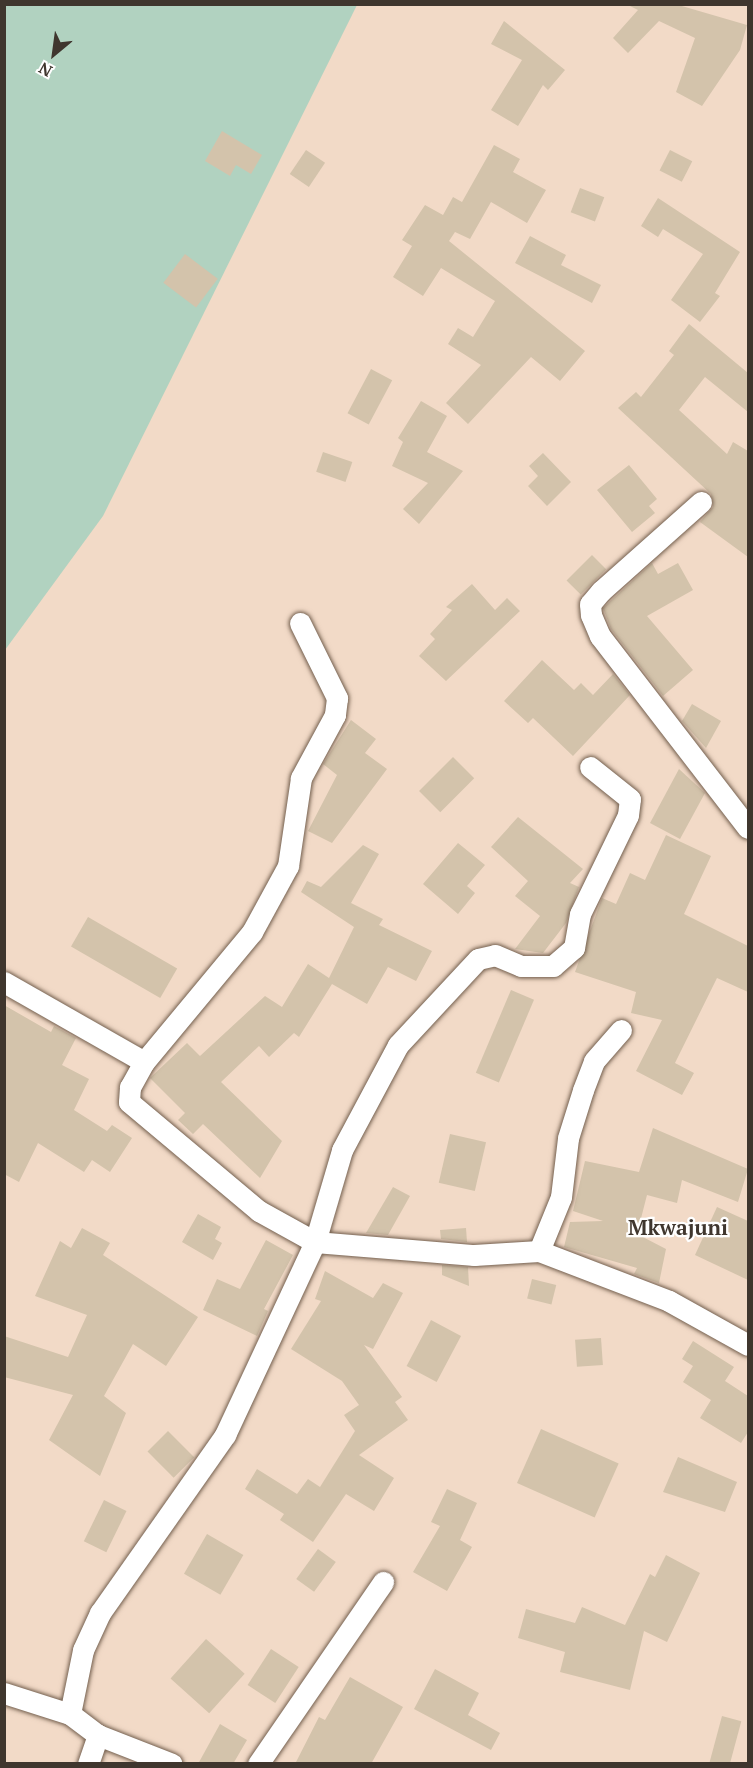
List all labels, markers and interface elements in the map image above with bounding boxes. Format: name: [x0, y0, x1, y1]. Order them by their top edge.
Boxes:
north arrow: [24, 24, 84, 84]
text: N: [35, 57, 56, 82]
district label: Mkwajuni: [628, 1214, 728, 1240]

